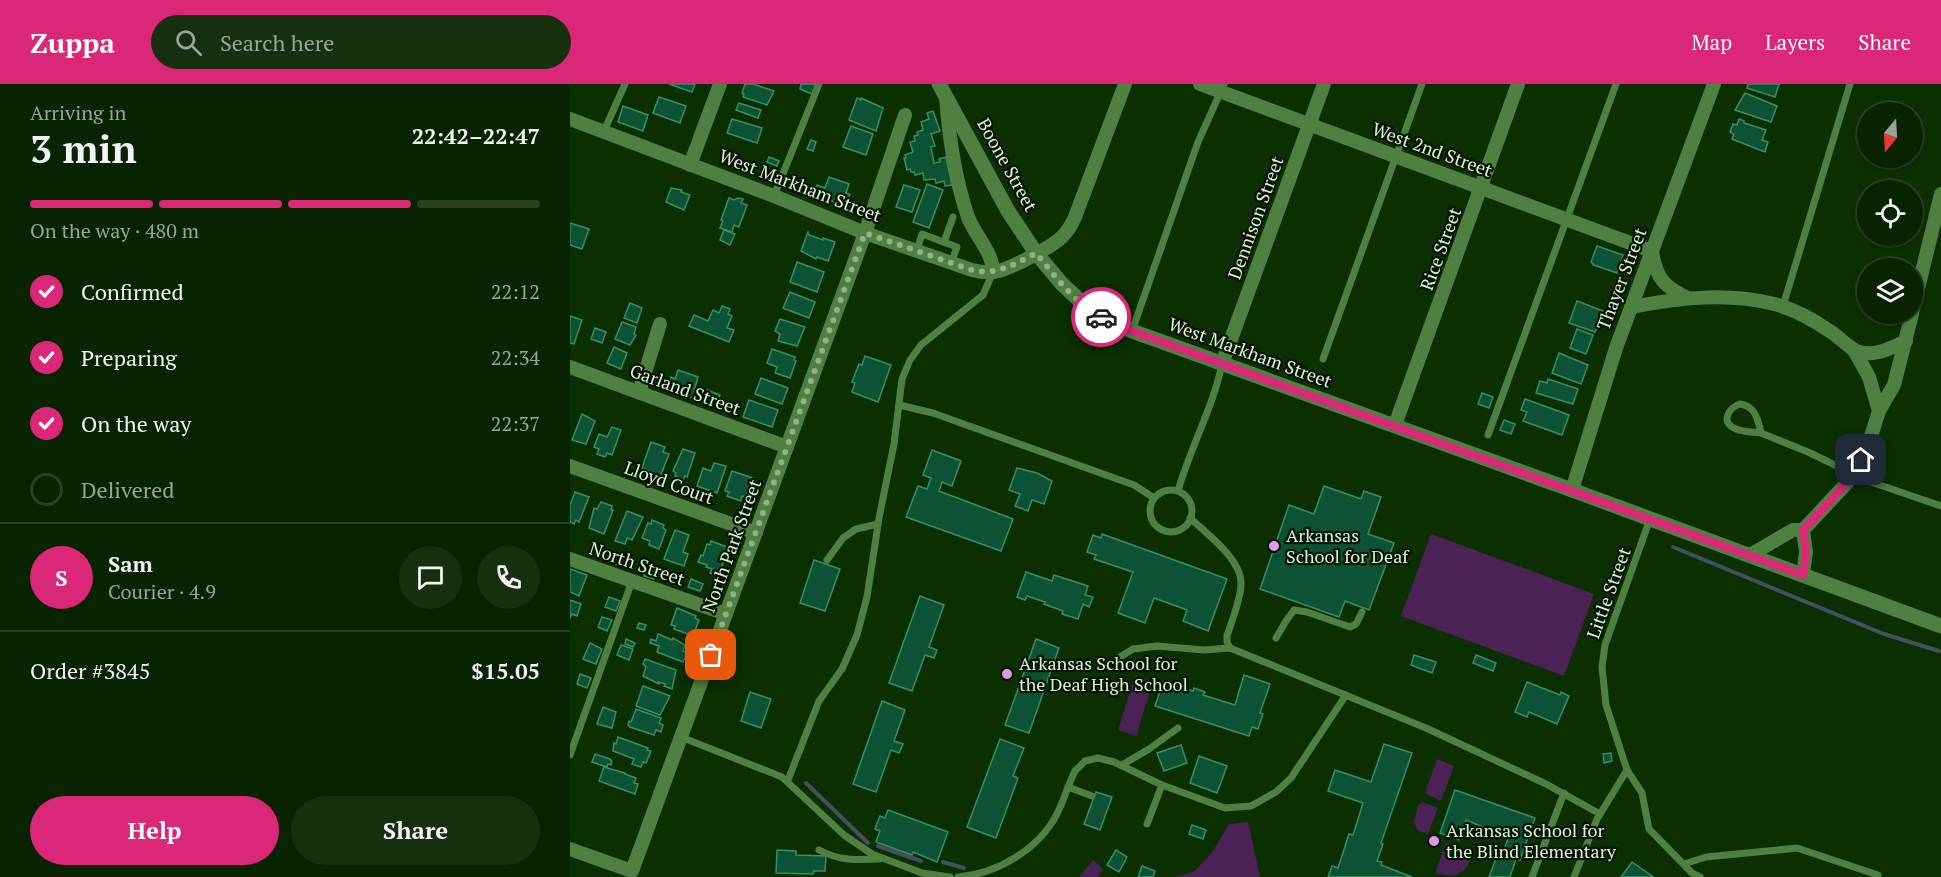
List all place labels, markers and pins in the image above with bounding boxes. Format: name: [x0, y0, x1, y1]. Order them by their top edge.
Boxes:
pin: [1835, 434, 1886, 485]
place label: Arkansas School for Deaf: [1286, 523, 1410, 568]
marker: Arkansas School for Deaf: [1267, 539, 1281, 553]
pin: [685, 629, 736, 680]
place label: Arkansas School for the Deaf High School: [1019, 651, 1188, 696]
marker: Arkansas School for the Deaf High School: [1000, 667, 1014, 681]
place label: Arkansas School for the Blind Elementary: [1446, 818, 1617, 863]
marker: Arkansas School for the Blind Elementary: [1427, 834, 1441, 848]

